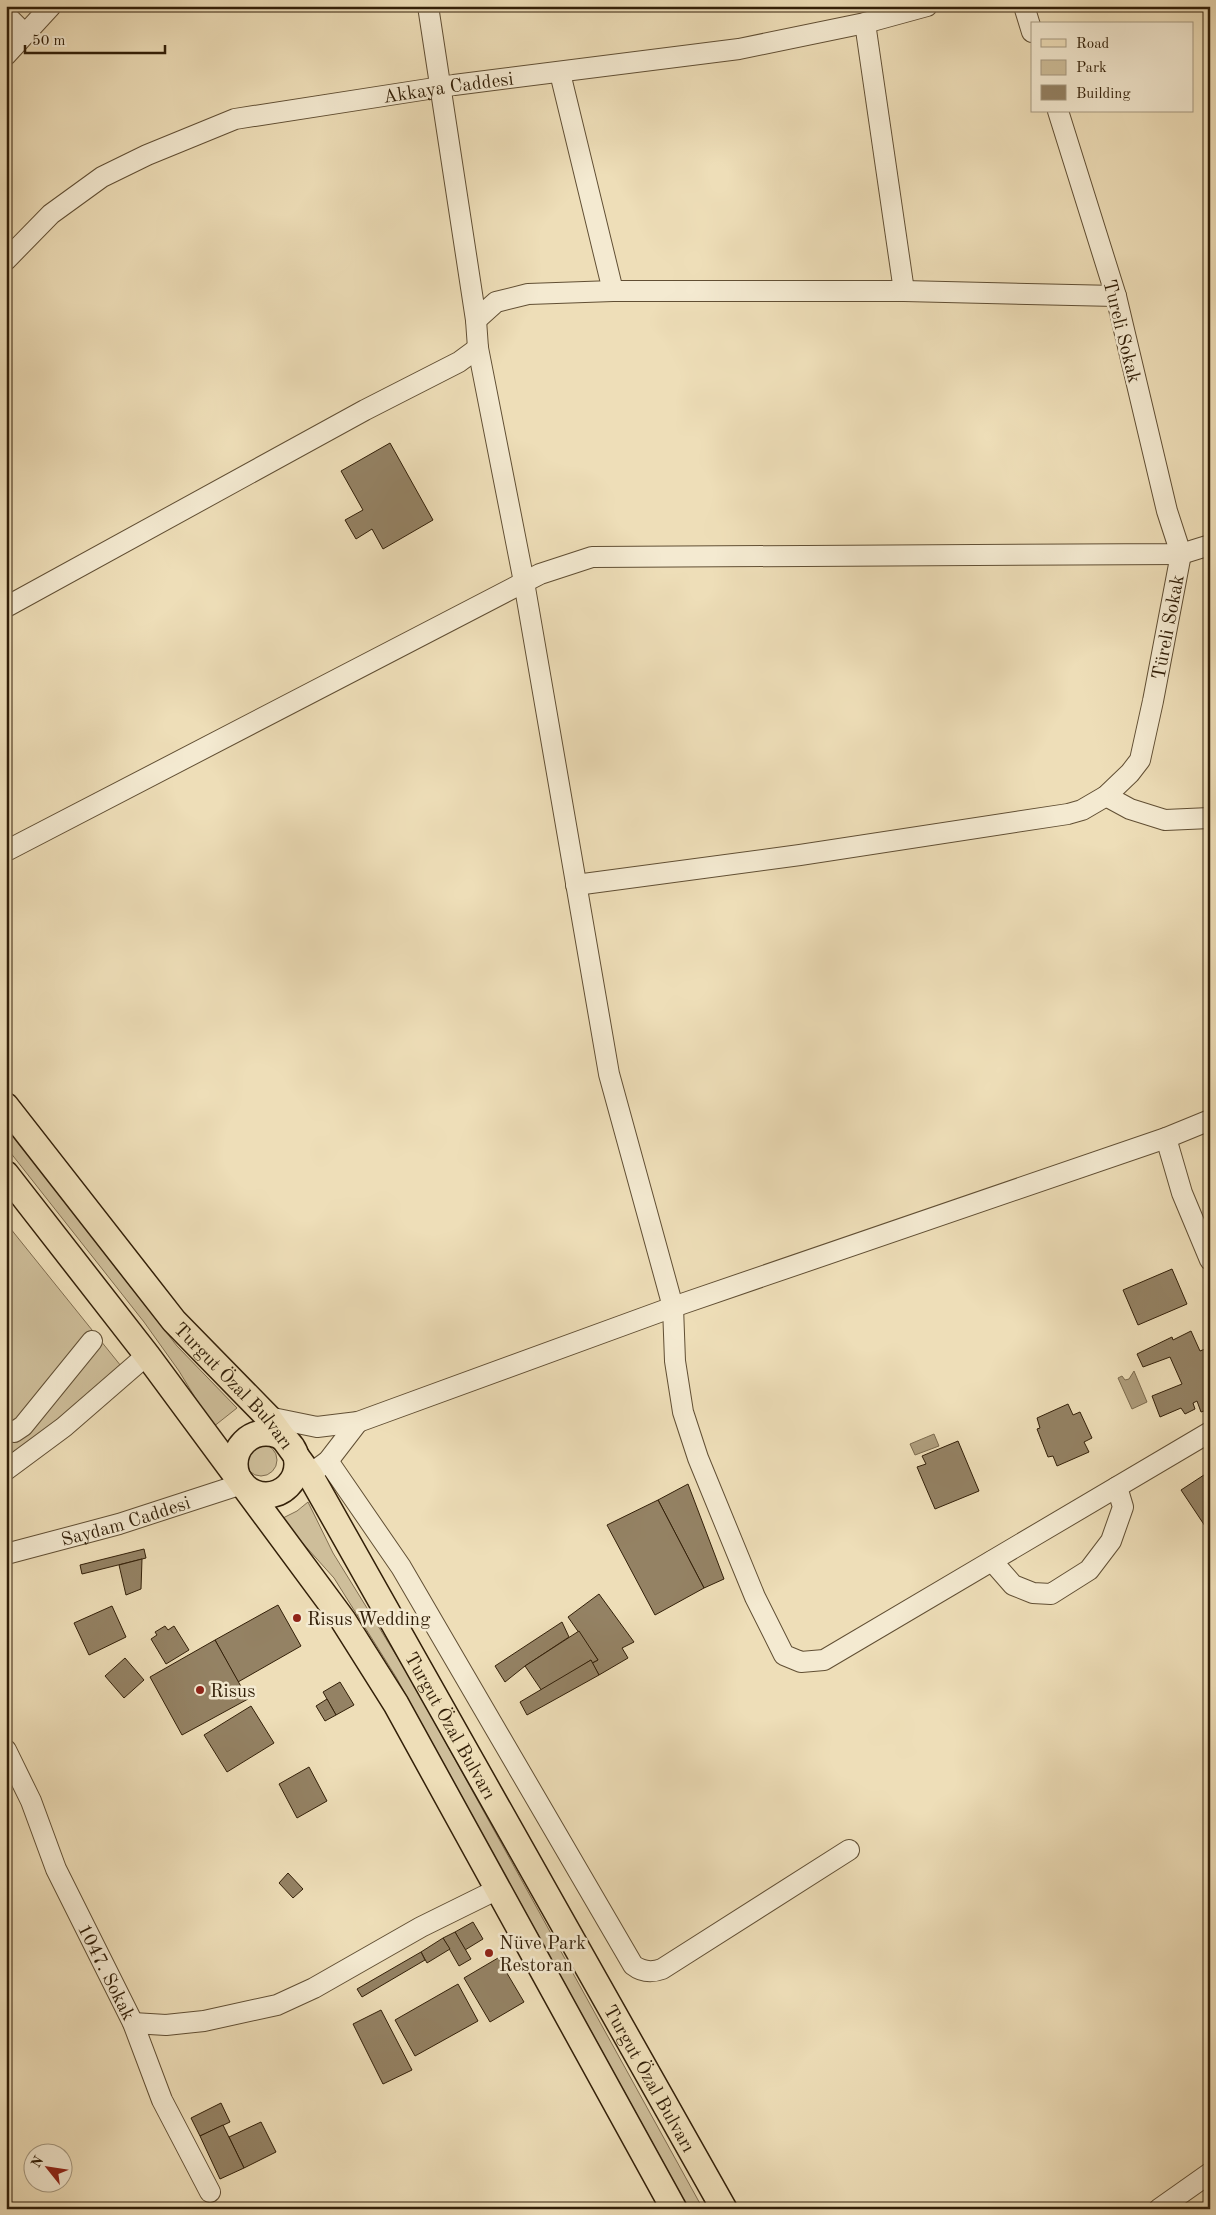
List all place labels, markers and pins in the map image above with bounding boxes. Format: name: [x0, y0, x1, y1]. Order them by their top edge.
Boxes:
place label: Risus Wedding: [307, 1611, 431, 1630]
marker: Risus Wedding: [291, 1612, 303, 1624]
place label: Risus: [210, 1683, 255, 1702]
marker: Risus: [194, 1684, 206, 1696]
place label: Nüve Park Restoran: [499, 1935, 586, 1976]
marker: Nüve Park Restoran: [483, 1947, 495, 1959]

